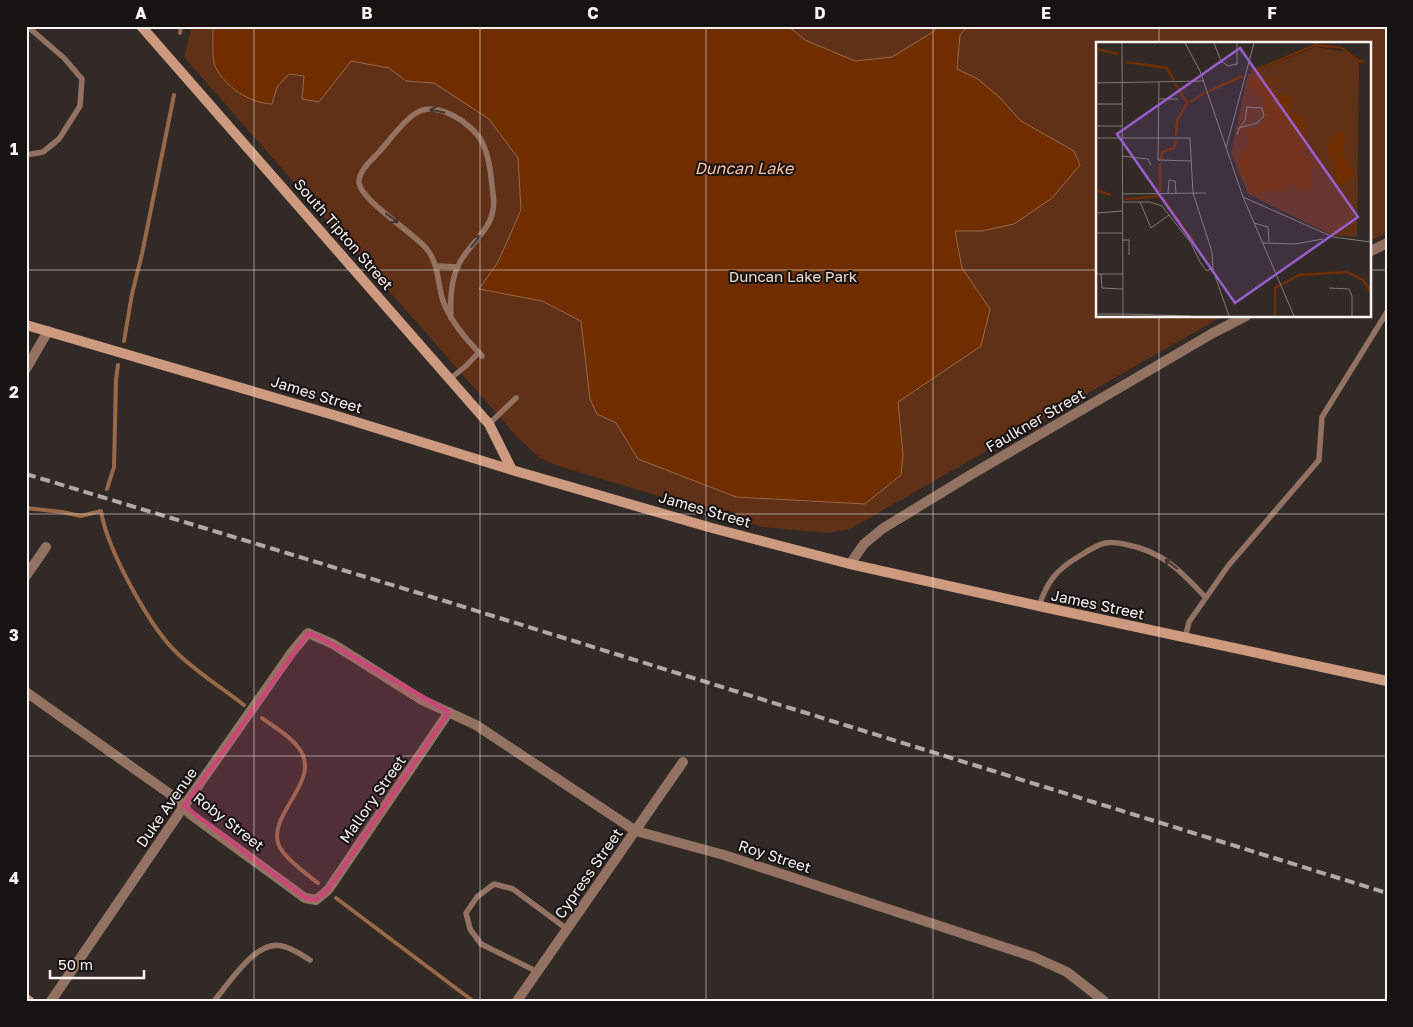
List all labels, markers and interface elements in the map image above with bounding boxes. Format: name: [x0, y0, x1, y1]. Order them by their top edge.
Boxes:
text: A: [135, 3, 147, 23]
text: B: [361, 3, 373, 23]
text: C: [587, 3, 599, 23]
text: D: [814, 3, 826, 23]
text: E: [1041, 3, 1051, 23]
text: F: [1267, 3, 1277, 23]
inset map: [1096, 42, 1370, 318]
one-way arrow: [429, 105, 445, 115]
text: 1: [10, 139, 18, 159]
water label: Duncan Lake: [695, 158, 795, 178]
street label: South Tipton Street: [291, 175, 397, 293]
one-way arrow: [385, 213, 399, 223]
one-way arrow: [471, 235, 482, 248]
park label: Duncan Lake Park: [729, 267, 858, 285]
street label: James Street: [269, 372, 365, 416]
text: 2: [9, 382, 19, 402]
street label: Faulkner Street: [982, 384, 1088, 456]
street label: James Street: [657, 487, 753, 531]
one-way arrow: [1165, 558, 1178, 569]
street label: James Street: [1050, 585, 1146, 623]
text: 3: [9, 625, 19, 645]
street label: Mallory Street: [335, 752, 409, 846]
street label: Duke Avenue: [132, 763, 200, 850]
street label: Roby Street: [190, 788, 268, 854]
street label: Cypress Street: [550, 824, 626, 922]
street label: Roy Street: [736, 836, 814, 876]
text: 4: [9, 868, 19, 888]
scale bar: [50, 947, 144, 979]
text: 50 m: [58, 955, 93, 973]

